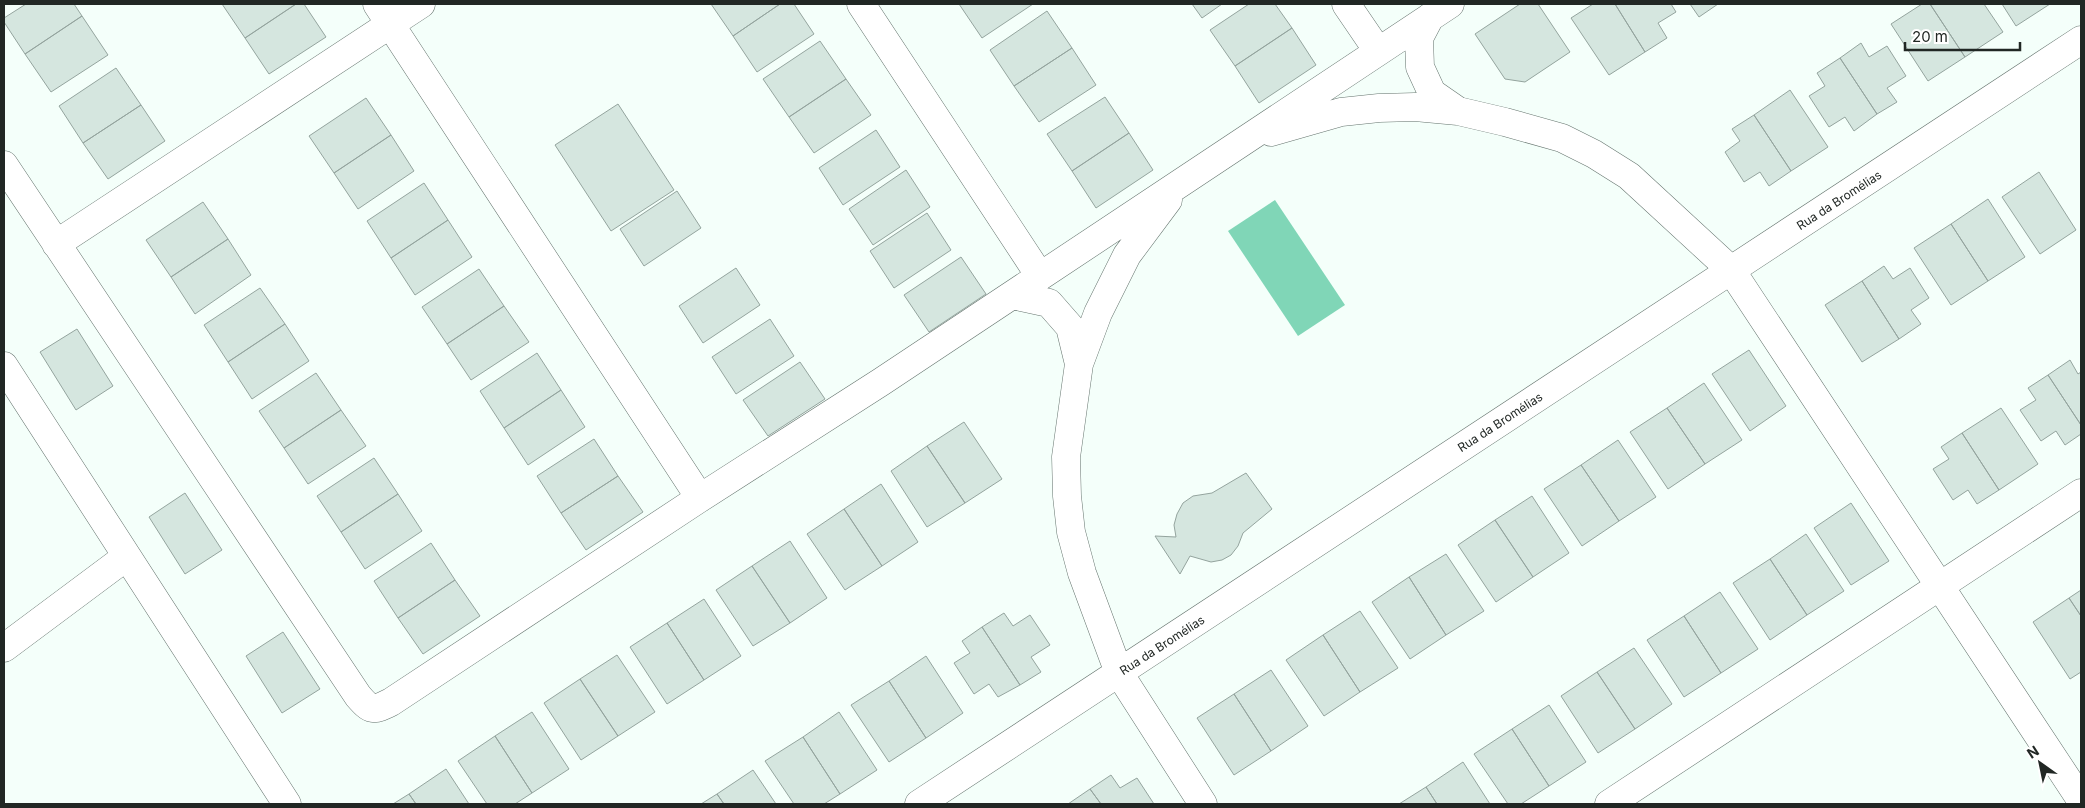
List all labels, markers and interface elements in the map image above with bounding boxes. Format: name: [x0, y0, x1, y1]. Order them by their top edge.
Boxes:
scale bar: [1905, 20, 2020, 52]
text: 20 m: [1912, 27, 1948, 46]
street label: Rua da Bromélias: [1794, 167, 1884, 233]
street label: Rua da Bromélias: [1455, 389, 1545, 455]
street label: Rua da Bromélias: [1117, 612, 1207, 678]
north arrow: [2015, 738, 2065, 788]
text: N: [2024, 742, 2042, 762]

